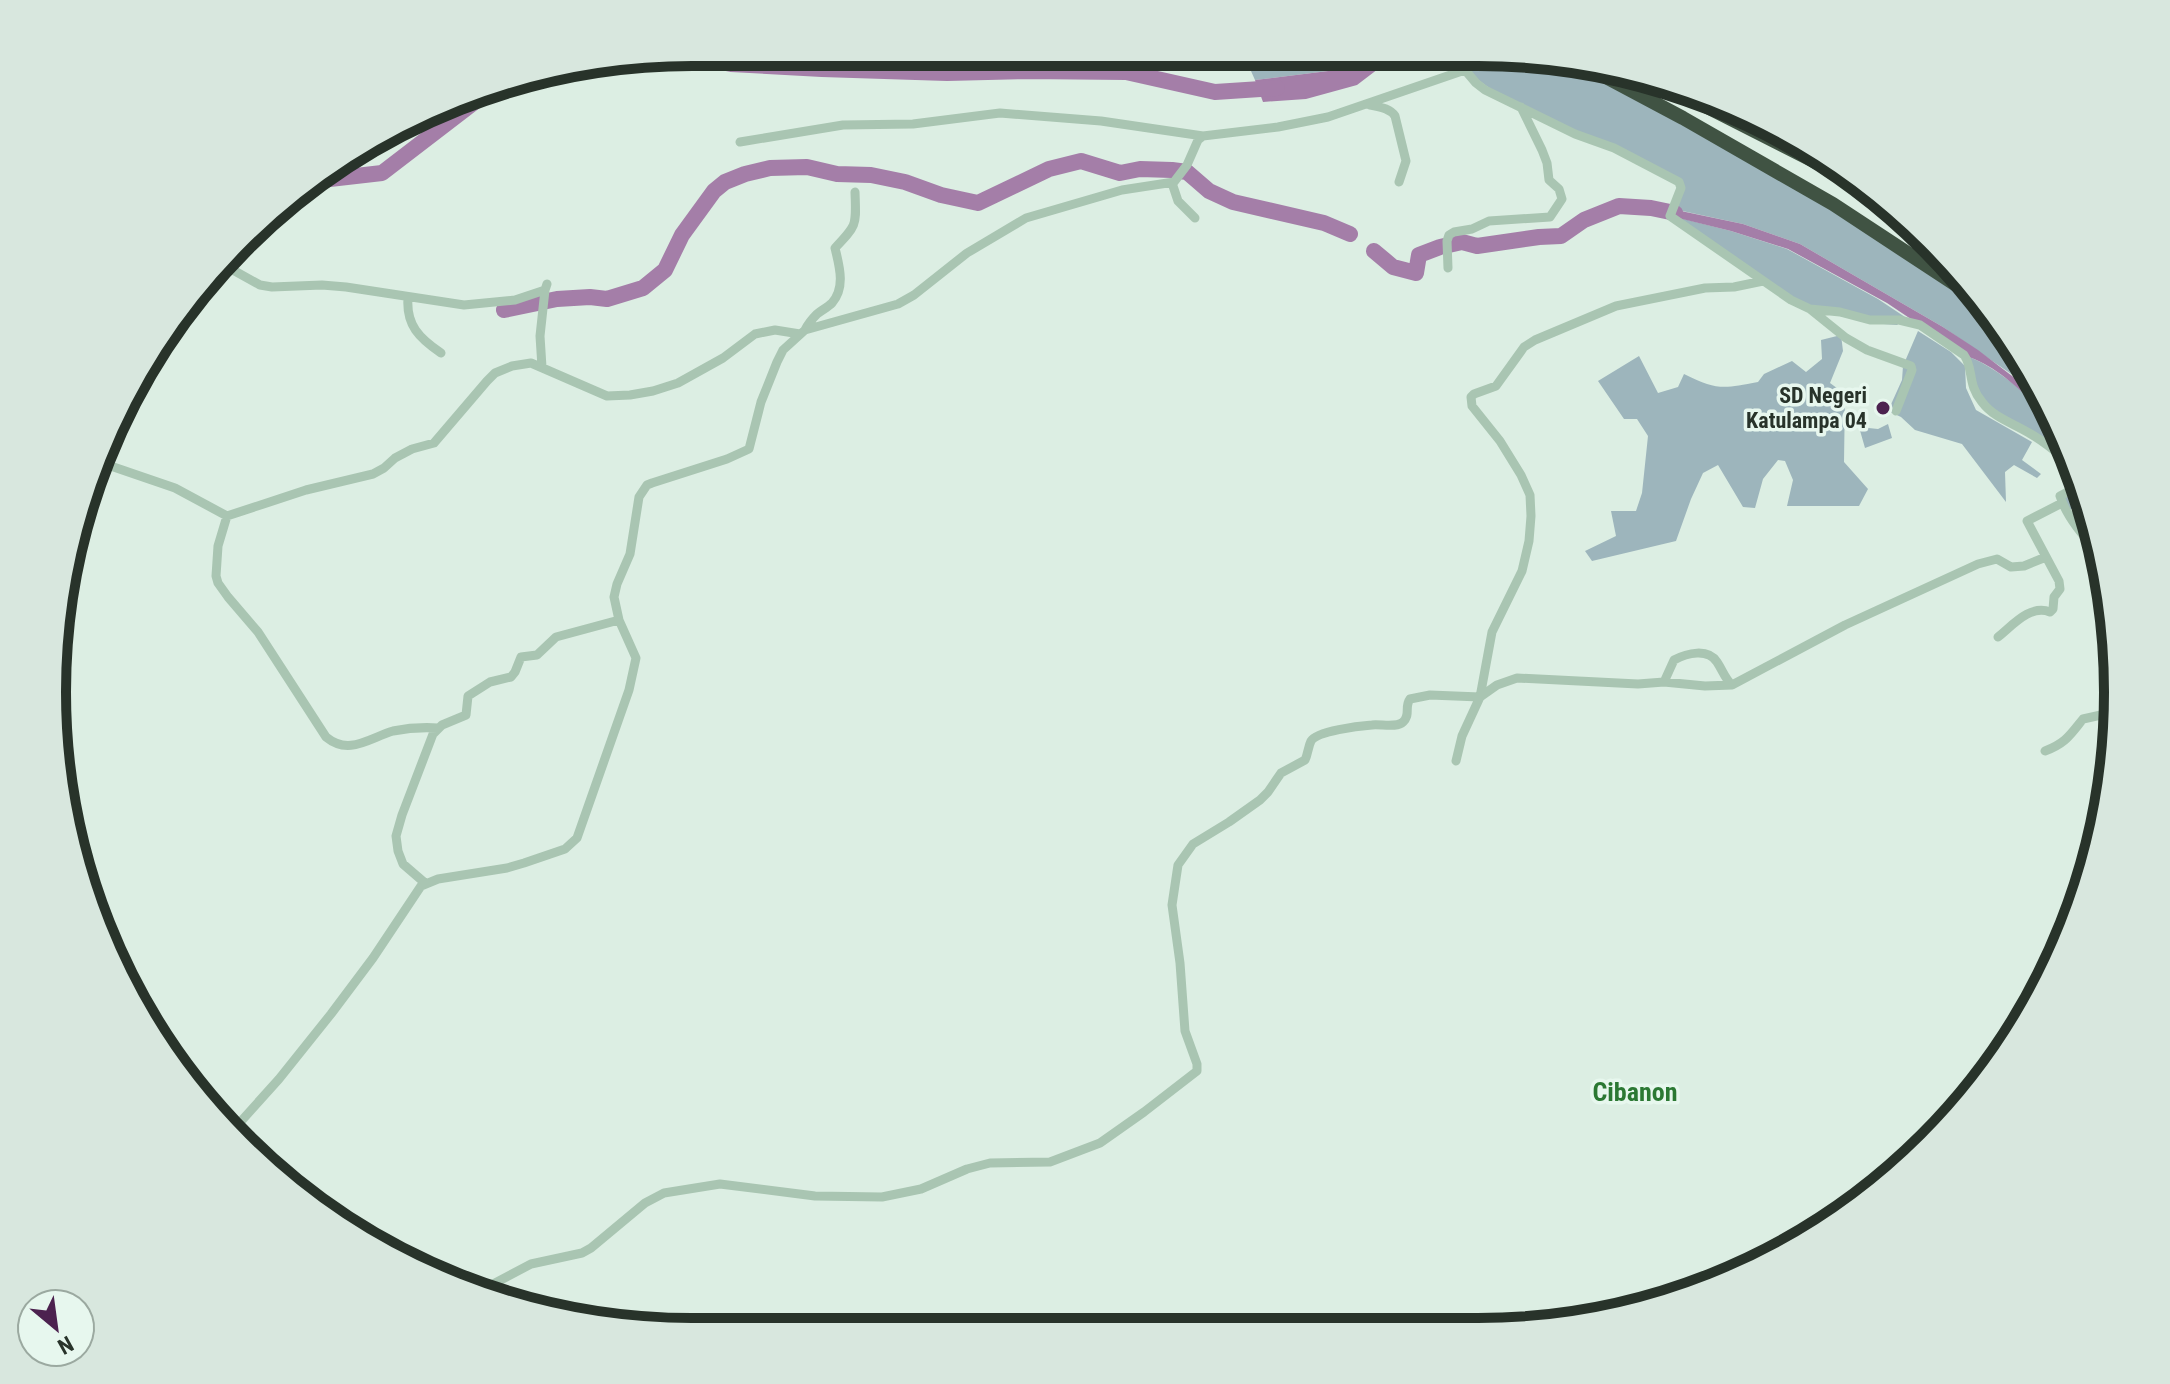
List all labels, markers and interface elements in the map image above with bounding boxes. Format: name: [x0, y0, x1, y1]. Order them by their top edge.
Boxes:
place label: SD Negeri Katulampa 04: [1746, 383, 1867, 433]
marker: SD Negeri Katulampa 04: [1874, 399, 1892, 417]
district label: Cibanon: [1592, 1077, 1678, 1107]
north arrow: [16, 1288, 96, 1368]
text: N: [53, 1331, 77, 1359]

